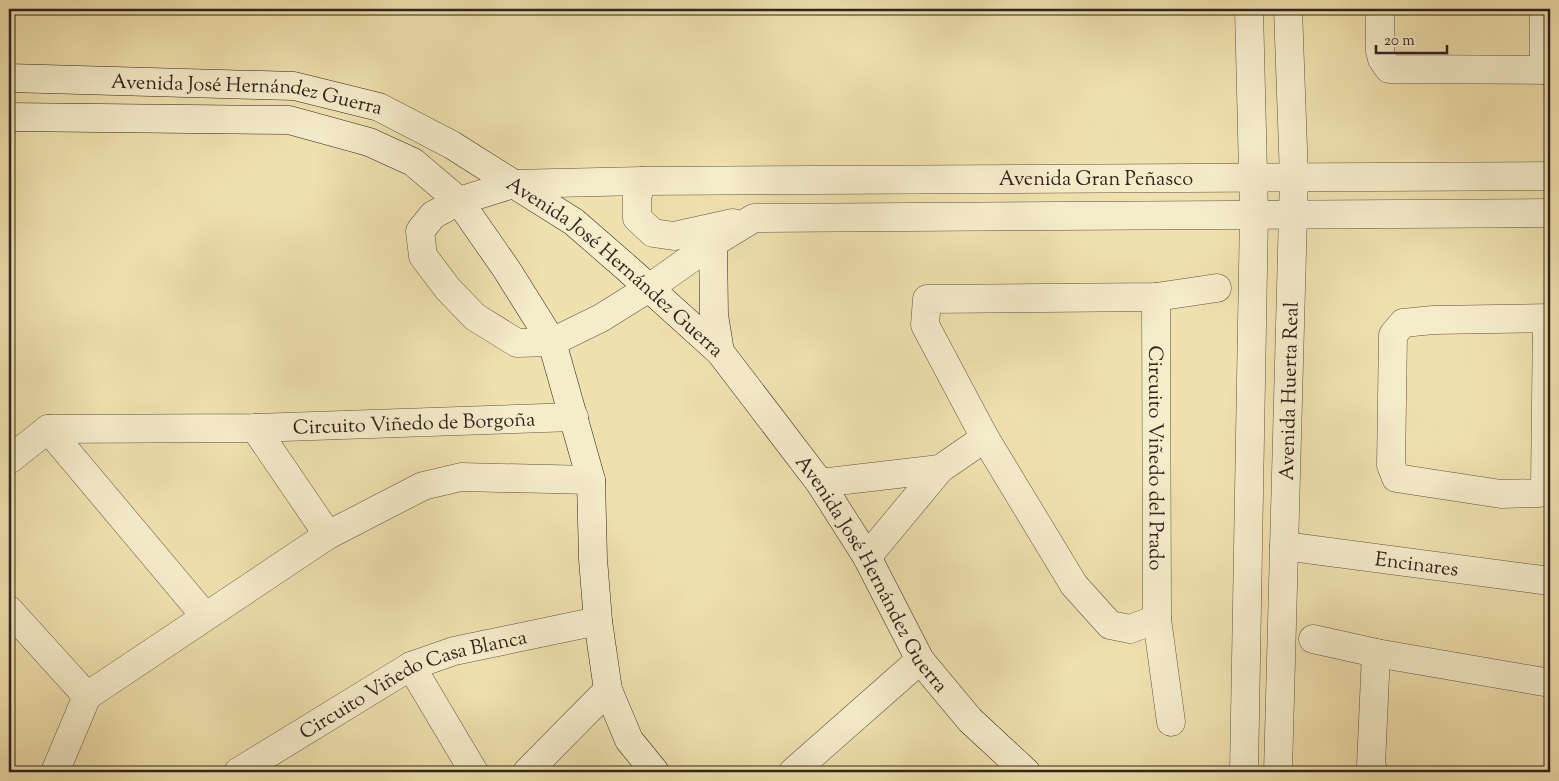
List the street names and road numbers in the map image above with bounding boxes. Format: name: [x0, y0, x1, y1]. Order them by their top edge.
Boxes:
street label: Avenida José Hernández Guerra: [111, 69, 385, 124]
street label: Avenida Gran Peñasco: [999, 166, 1193, 195]
street label: Avenida José Hernández Guerra: [500, 171, 729, 365]
street label: Avenida Huerta Real: [1274, 301, 1308, 481]
street label: Circuito Viñedo del Prado: [1139, 346, 1169, 571]
street label: Circuito Viñedo de Borgoña: [292, 406, 536, 444]
street label: Avenida José Hernández Guerra: [787, 450, 954, 700]
street label: Encinares: [1373, 546, 1460, 586]
street label: Circuito Viñedo Casa Blanca: [294, 624, 530, 748]

